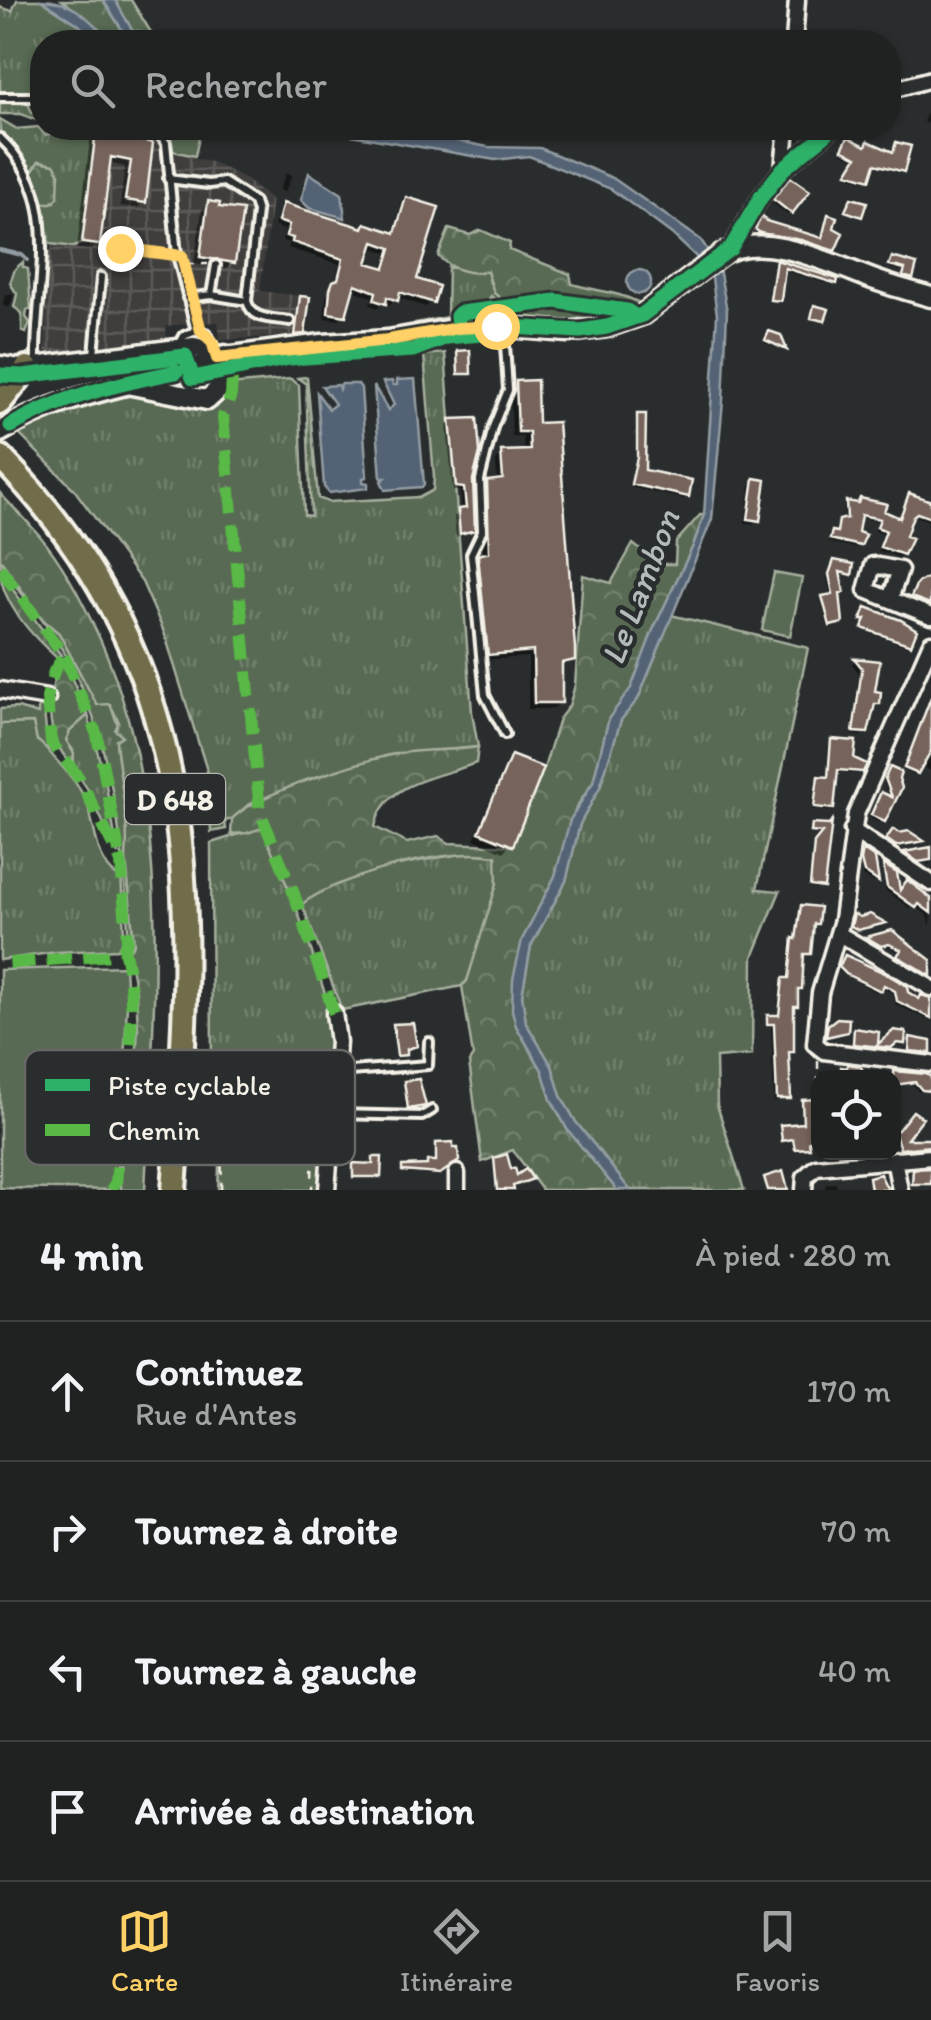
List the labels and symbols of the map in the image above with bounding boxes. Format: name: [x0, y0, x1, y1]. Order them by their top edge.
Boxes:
route end: [98, 226, 144, 272]
route start: [474, 304, 520, 350]
water label: Le Lambon: [591, 503, 689, 670]
road number: D 648: [125, 774, 225, 824]
legend: [25, 1050, 355, 1165]
text: Piste cyclable: [108, 1068, 271, 1102]
text: Chemin: [108, 1113, 200, 1147]

